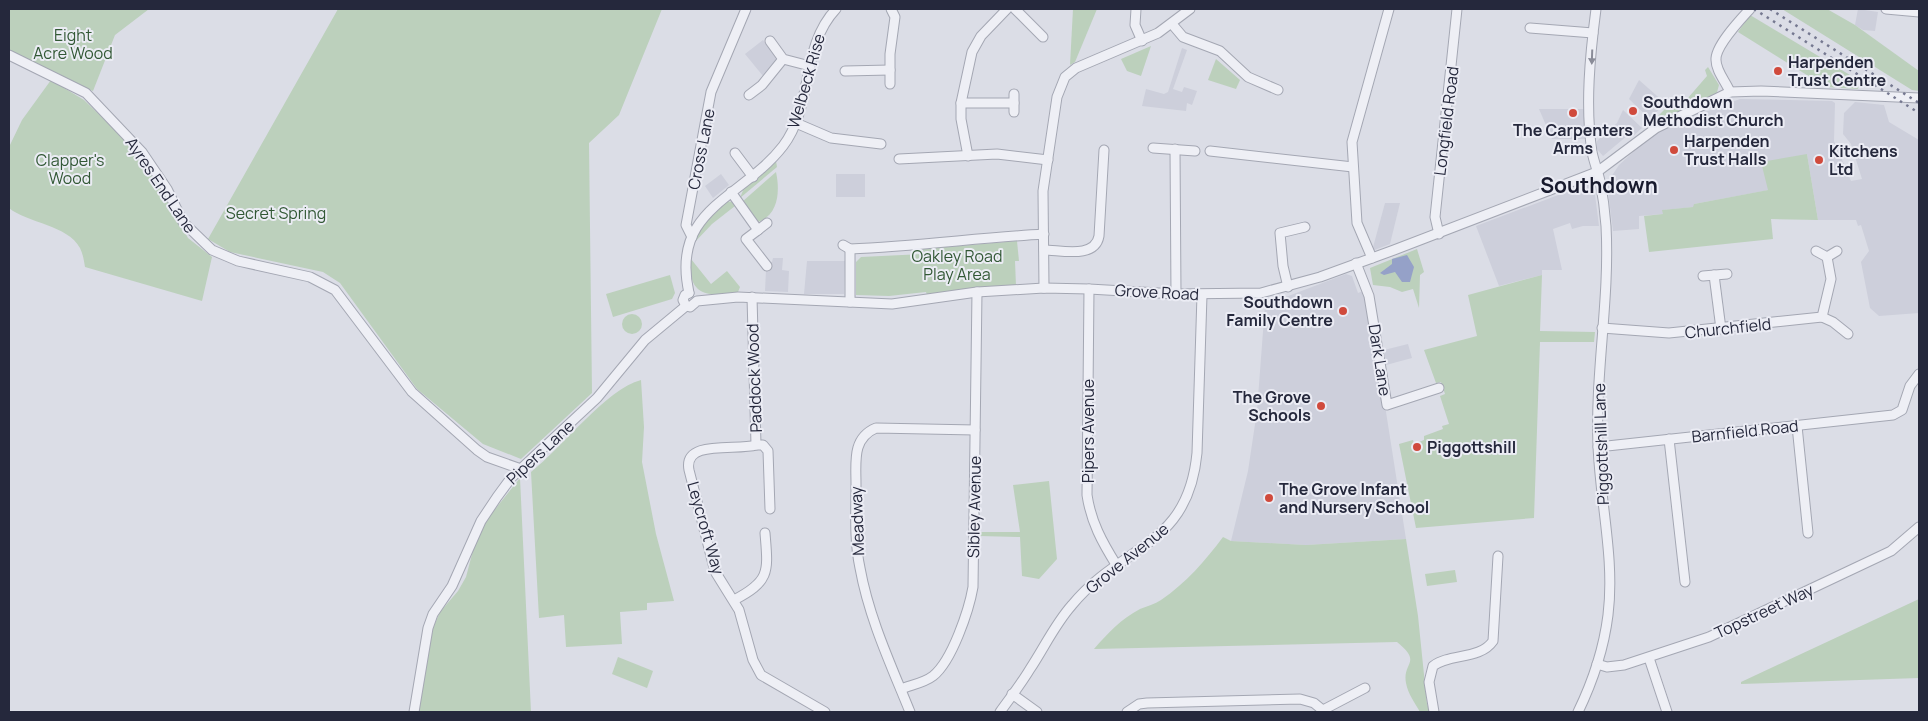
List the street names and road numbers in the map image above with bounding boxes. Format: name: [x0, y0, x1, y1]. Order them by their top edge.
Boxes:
street label: Welbeck Rise: [782, 31, 830, 131]
street label: Longfield Road: [1428, 65, 1464, 177]
street label: Cross Lane: [682, 107, 720, 191]
street label: Ayres End Lane: [121, 133, 201, 237]
street label: Grove Road: [1114, 279, 1200, 305]
street label: Churchfield: [1684, 313, 1772, 343]
street label: Paddock Wood: [741, 323, 767, 433]
street label: Dark Lane: [1363, 323, 1397, 397]
street label: Pipers Avenue: [1077, 379, 1099, 483]
street label: Piggottshill Lane: [1588, 383, 1614, 505]
street label: Barnfield Road: [1690, 414, 1800, 448]
street label: Pipers Lane: [501, 415, 579, 489]
street label: Sibley Avenue: [962, 456, 986, 558]
street label: Leycroft Way: [682, 479, 730, 578]
street label: Meadway: [845, 485, 869, 556]
street label: Grove Avenue: [1081, 518, 1173, 598]
street label: Topstreet Way: [1711, 578, 1818, 644]

